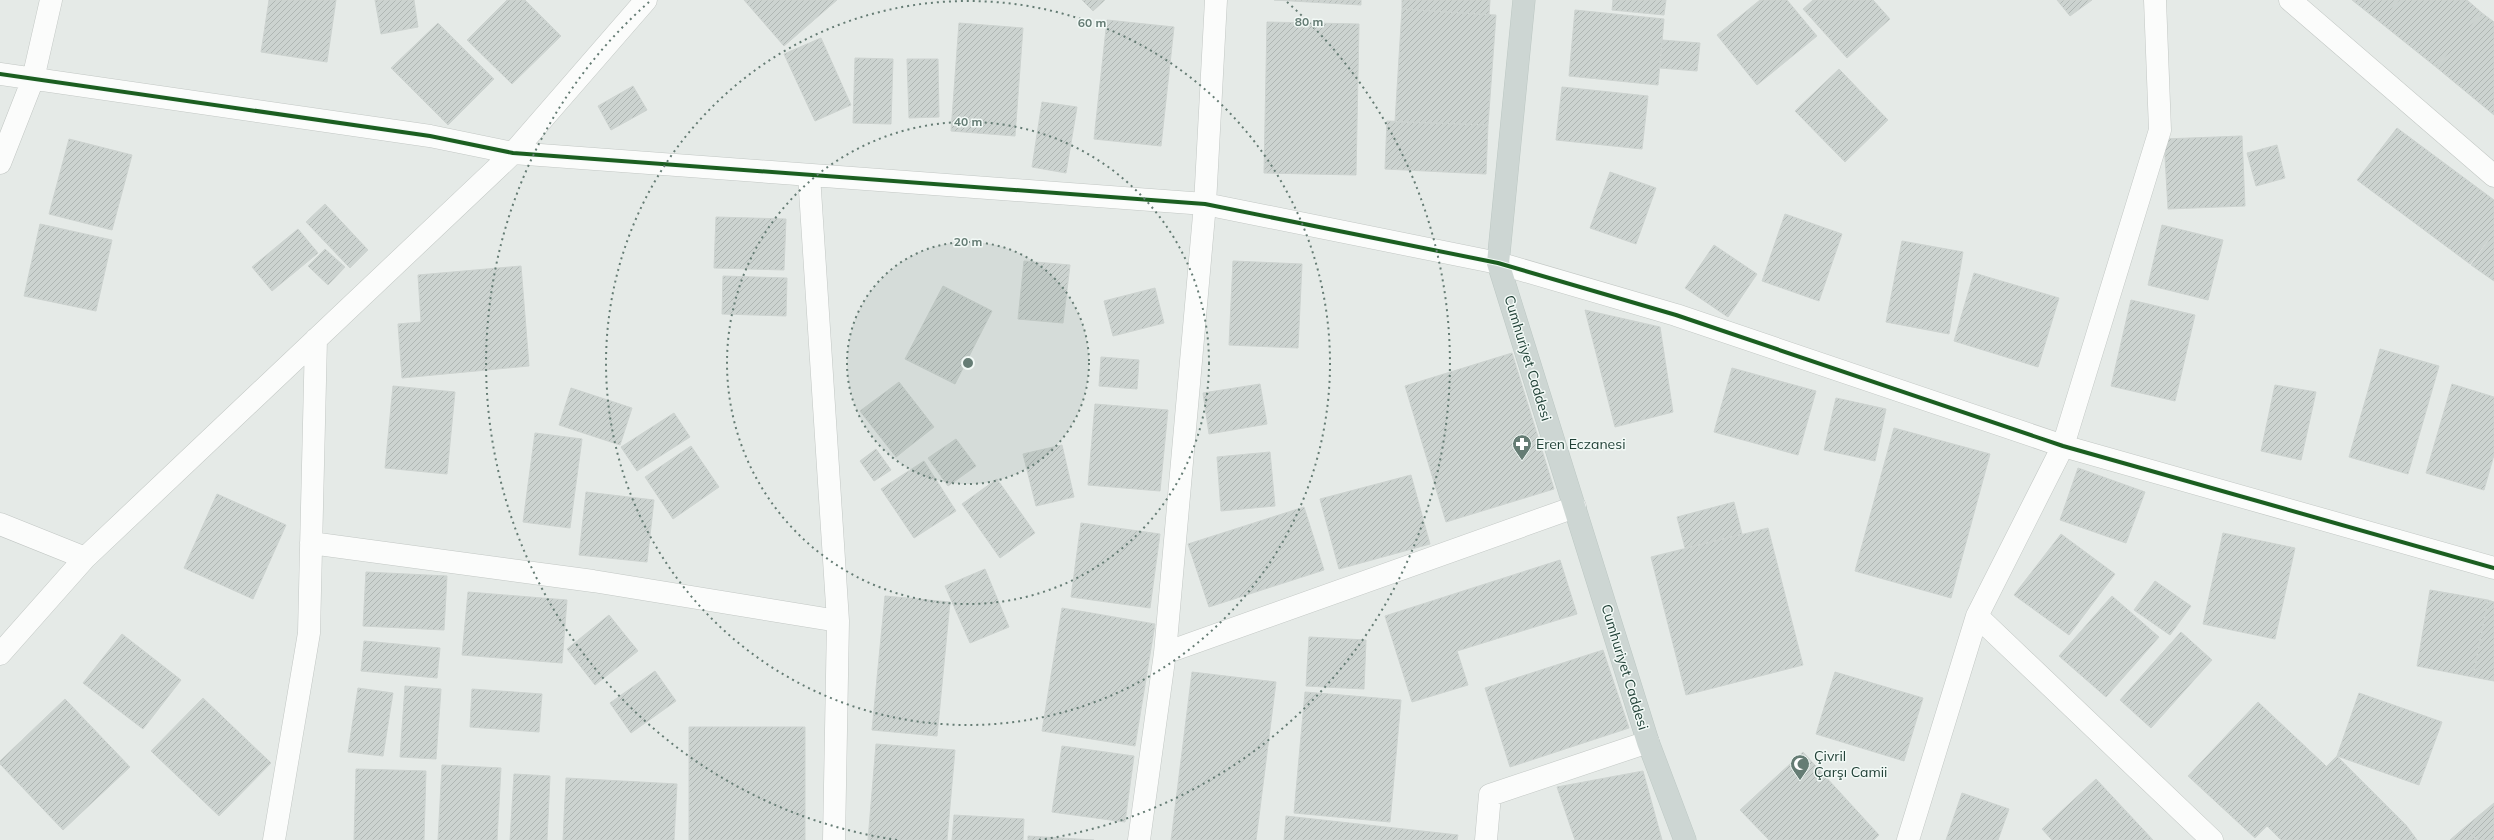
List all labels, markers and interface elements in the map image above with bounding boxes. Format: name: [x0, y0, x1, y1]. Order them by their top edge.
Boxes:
text: 80 m: [1295, 14, 1323, 29]
text: 60 m: [1078, 15, 1106, 30]
text: 40 m: [954, 114, 982, 129]
text: 20 m: [954, 234, 982, 249]
street label: Cumhuriyet Caddesi: [1500, 293, 1556, 423]
centre of rings: [961, 356, 975, 370]
pharmacy icon: Eren Eczanesi: [1511, 433, 1533, 461]
place label: Eren Eczanesi: [1536, 435, 1626, 453]
street label: Cumhuriyet Caddesi: [1597, 602, 1653, 732]
place label: Çivril Çarşı Camii: [1814, 747, 1887, 781]
mosque icon: Çivril Çarşı Camii: [1789, 753, 1811, 781]

